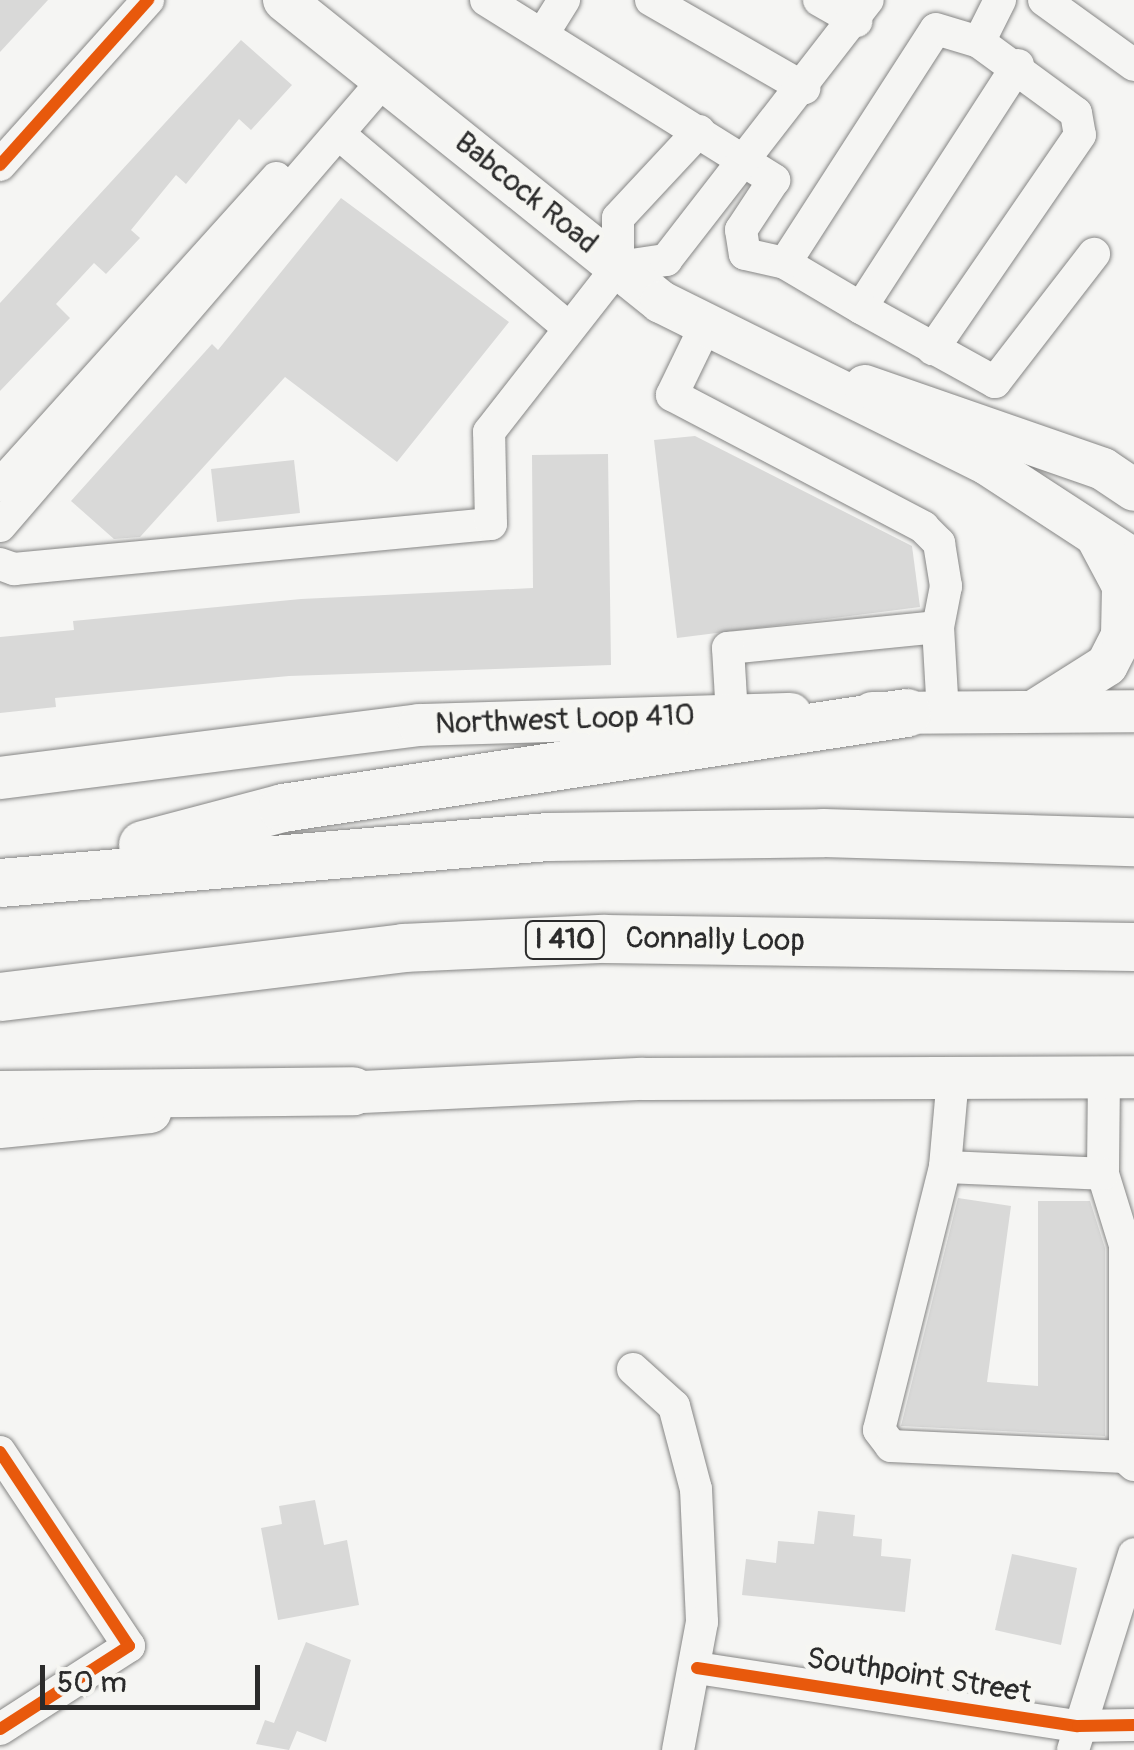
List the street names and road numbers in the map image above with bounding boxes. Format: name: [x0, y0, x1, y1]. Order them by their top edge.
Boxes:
street label: Babcock Road: [447, 124, 605, 262]
street label: Northwest Loop 410: [434, 697, 696, 743]
road number: I 410: [522, 917, 608, 963]
street label: Connally Loop: [625, 920, 805, 960]
street label: Southpoint Street: [804, 1640, 1034, 1712]

